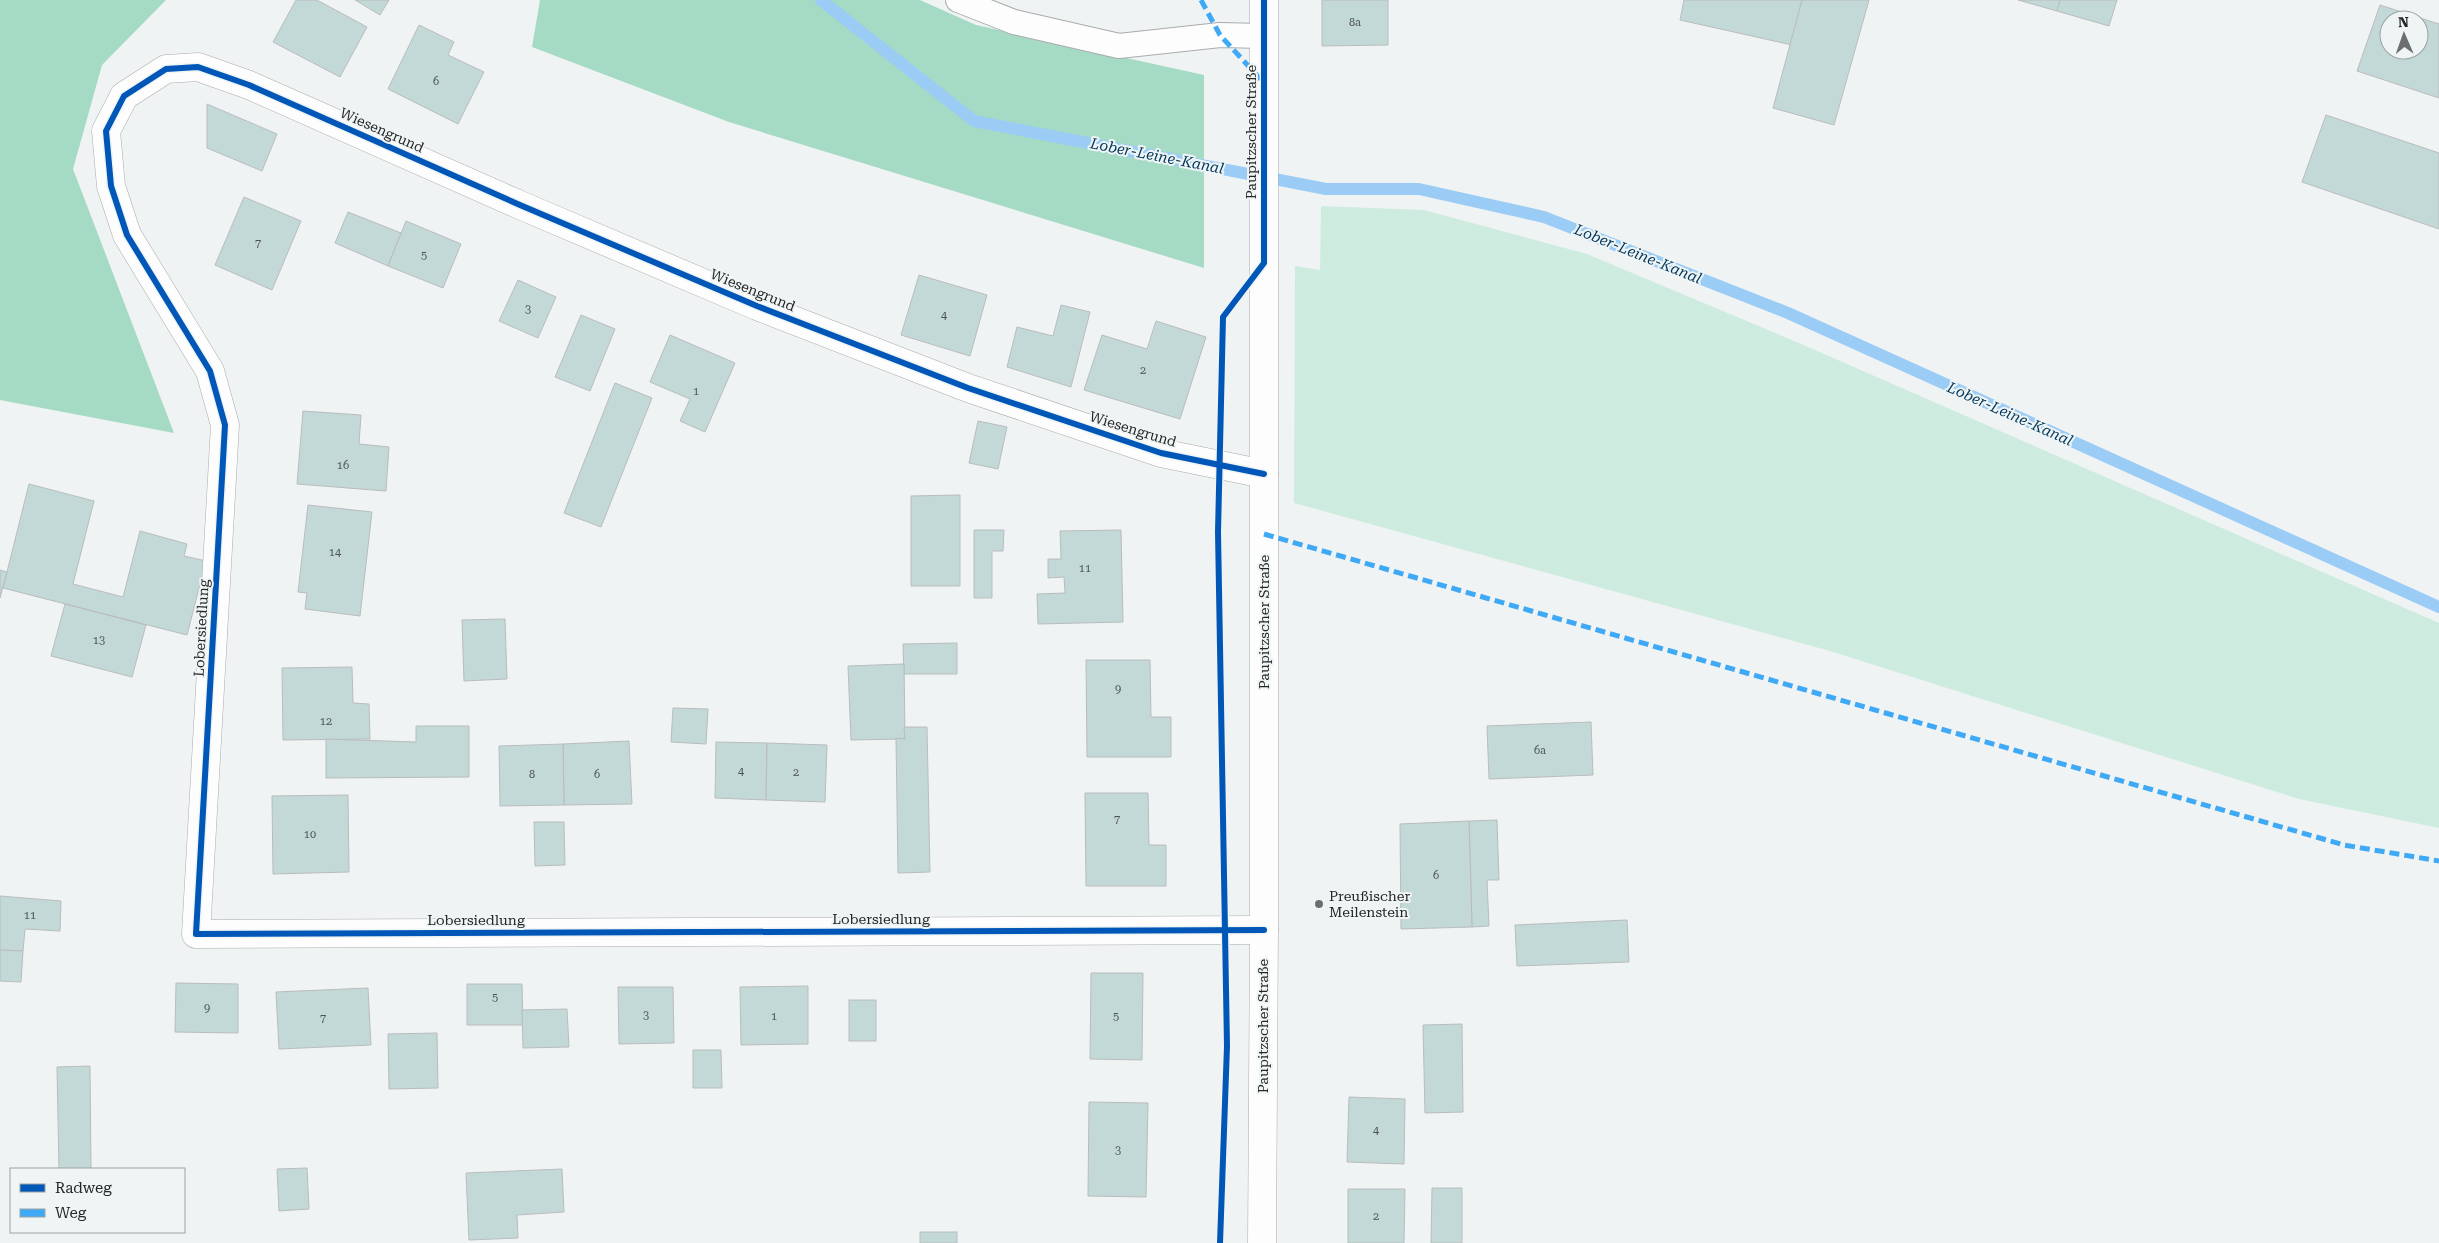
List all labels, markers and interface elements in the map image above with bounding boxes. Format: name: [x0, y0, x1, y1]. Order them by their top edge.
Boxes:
north arrow: [2379, 10, 2429, 60]
text: N: [2398, 14, 2409, 30]
house number: 8a: [1349, 16, 1361, 29]
street label: Paupitzscher Straße: [1243, 64, 1259, 199]
house number: 6: [433, 75, 439, 88]
street label: Wiesengrund: [338, 104, 426, 156]
water label: Lober-Leine-Kanal: [1088, 134, 1226, 178]
water label: Lober-Leine-Kanal: [1571, 220, 1705, 288]
house number: 7: [255, 237, 261, 250]
house number: 5: [421, 249, 427, 262]
street label: Wiesengrund: [708, 266, 798, 314]
house number: 3: [525, 303, 531, 316]
house number: 4: [941, 309, 948, 322]
house number: 2: [1140, 364, 1146, 377]
water label: Lober-Leine-Kanal: [1944, 378, 2076, 450]
house number: 1: [693, 385, 699, 398]
street label: Wiesengrund: [1088, 408, 1178, 450]
house number: 16: [337, 459, 349, 472]
house number: 14: [329, 546, 342, 559]
street label: Paupitzscher Straße: [1256, 554, 1272, 689]
house number: 11: [1079, 562, 1091, 575]
street label: Lobersiedlung: [190, 579, 212, 677]
house number: 13: [93, 634, 105, 647]
house number: 9: [1115, 683, 1121, 696]
house number: 12: [320, 715, 332, 728]
house number: 6a: [1534, 744, 1546, 757]
house number: 4: [738, 765, 745, 778]
house number: 2: [793, 766, 799, 779]
house number: 8: [529, 768, 535, 781]
house number: 6: [594, 768, 600, 781]
house number: 7: [1114, 813, 1120, 826]
house number: 10: [304, 828, 316, 841]
house number: 6: [1433, 869, 1439, 882]
place label: Preußischer Meilenstein: [1329, 888, 1410, 920]
marker: Preußischer Meilenstein: [1313, 898, 1325, 910]
house number: 11: [24, 909, 36, 922]
street label: Lobersiedlung: [832, 911, 930, 927]
street label: Lobersiedlung: [427, 912, 525, 928]
street label: Paupitzscher Straße: [1255, 958, 1271, 1093]
house number: 5: [492, 991, 498, 1004]
house number: 9: [204, 1002, 210, 1015]
house number: 3: [643, 1009, 649, 1022]
house number: 1: [771, 1010, 777, 1023]
house number: 5: [1113, 1010, 1119, 1023]
house number: 7: [320, 1012, 326, 1025]
house number: 4: [1373, 1124, 1380, 1137]
house number: 3: [1115, 1144, 1121, 1157]
legend: [10, 1168, 185, 1233]
text: Radweg: [55, 1179, 112, 1197]
text: Weg: [55, 1204, 87, 1222]
house number: 2: [1373, 1210, 1379, 1223]

